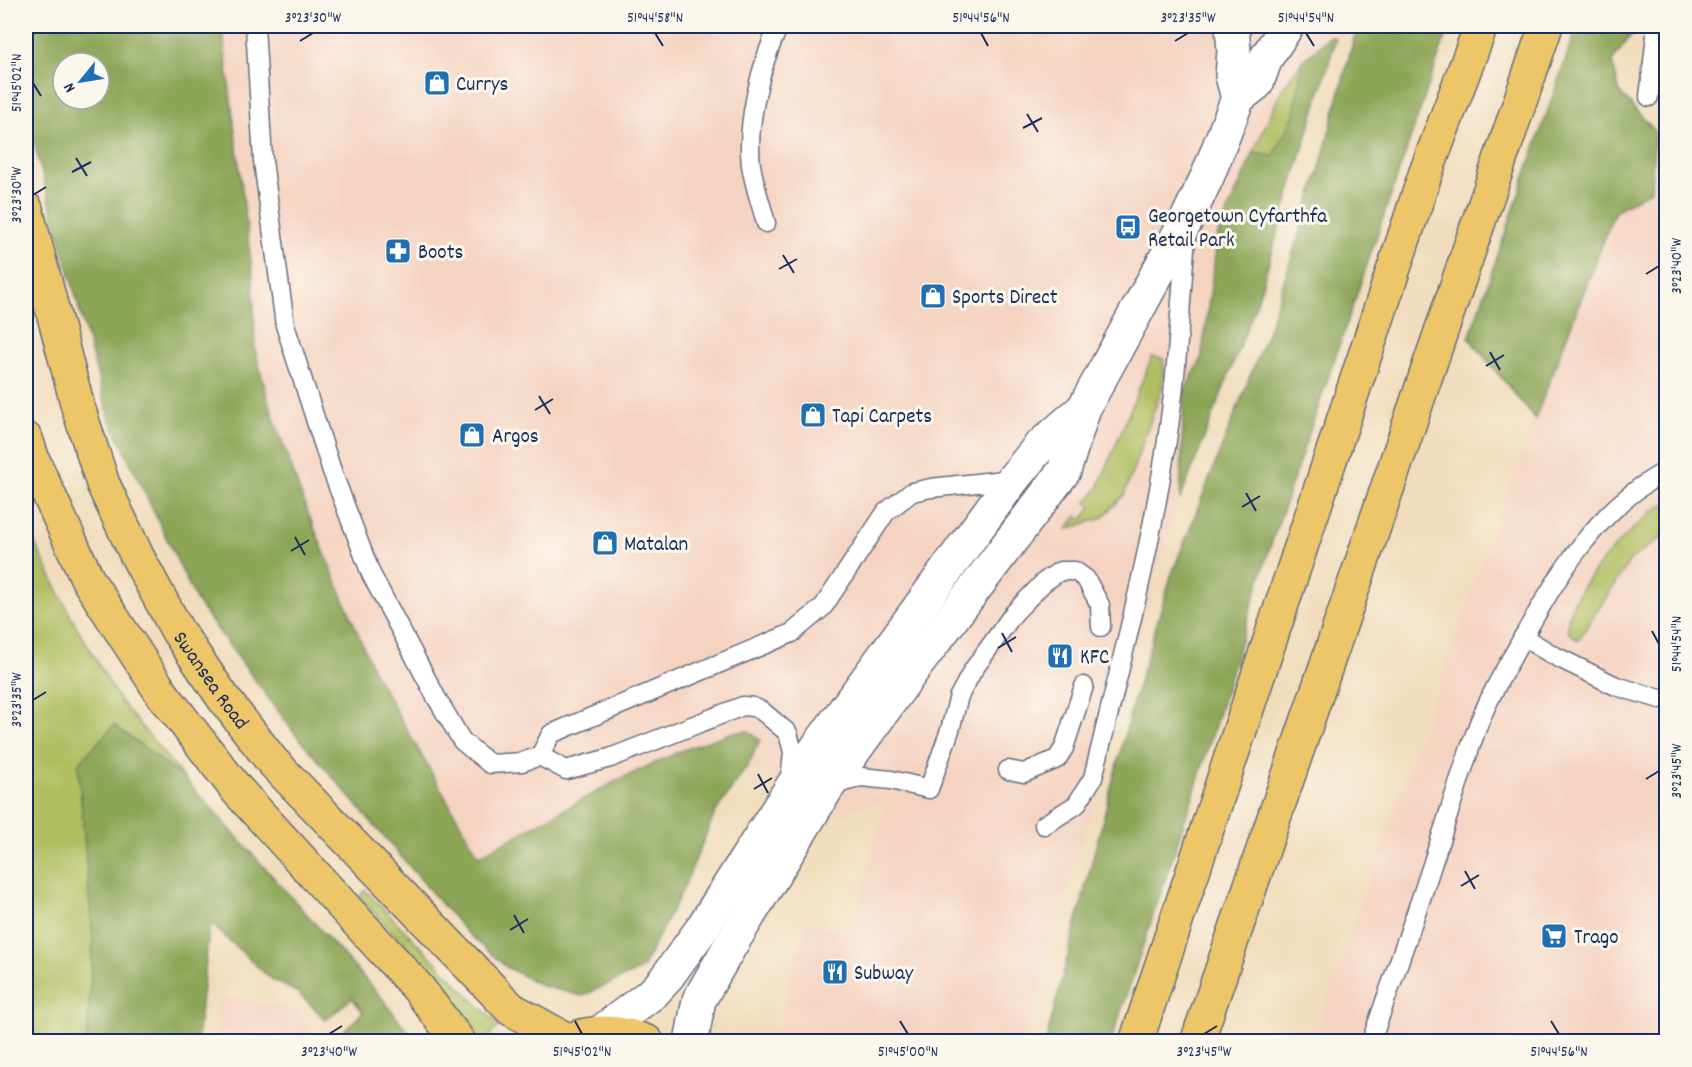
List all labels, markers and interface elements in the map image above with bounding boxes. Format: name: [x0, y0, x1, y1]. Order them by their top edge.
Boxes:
text: 3°23'30"W: [285, 8, 342, 30]
text: 51°44'58"N: [627, 8, 683, 30]
text: 51°44'56"N: [952, 8, 1010, 30]
text: 3°23'35"W: [1160, 8, 1216, 30]
text: 51°44'54"N: [1278, 8, 1334, 30]
north arrow: [51, 51, 111, 111]
text: 51°45'02"N: [7, 54, 29, 112]
shop icon: Currys: [422, 68, 452, 98]
place label: Currys: [456, 71, 508, 101]
text: N: [58, 78, 82, 96]
text: 3°23'30"W: [7, 166, 29, 223]
place label: Georgetown Cyfarthfa Retail Park: [1148, 203, 1328, 257]
bus stop icon: Georgetown Cyfarthfa Retail Park: [1113, 212, 1143, 242]
pharmacy icon: Boots: [383, 236, 413, 266]
text: 3°23'40"W: [1667, 238, 1689, 294]
place label: Boots: [418, 239, 463, 269]
shop icon: Sports Direct: [918, 281, 948, 311]
place label: Sports Direct: [952, 284, 1058, 314]
shop icon: Tapi Carpets: [798, 400, 828, 430]
place label: Tapi Carpets: [832, 403, 932, 433]
shop icon: Argos: [457, 420, 487, 450]
place label: Argos: [492, 423, 539, 453]
shop icon: Matalan: [590, 528, 620, 558]
place label: Matalan: [624, 531, 688, 561]
text: 51°44'54"N: [1667, 616, 1689, 672]
street label: Swansea Road: [164, 626, 254, 737]
restaurant icon: KFC: [1045, 641, 1075, 671]
place label: KFC: [1080, 644, 1109, 674]
text: 3°23'35"W: [7, 672, 29, 728]
text: 3°23'45"W: [1667, 743, 1689, 798]
supermarket icon: Trago: [1539, 921, 1569, 951]
place label: Trago: [1574, 924, 1619, 954]
restaurant icon: Subway: [820, 957, 850, 987]
place label: Subway: [854, 960, 914, 990]
text: 3°23'40"W: [301, 1042, 357, 1064]
text: 51°45'02"N: [553, 1042, 611, 1064]
text: 51°45'00"N: [878, 1042, 938, 1064]
text: 3°23'45"W: [1177, 1042, 1232, 1064]
text: 51°44'56"N: [1530, 1042, 1588, 1064]

